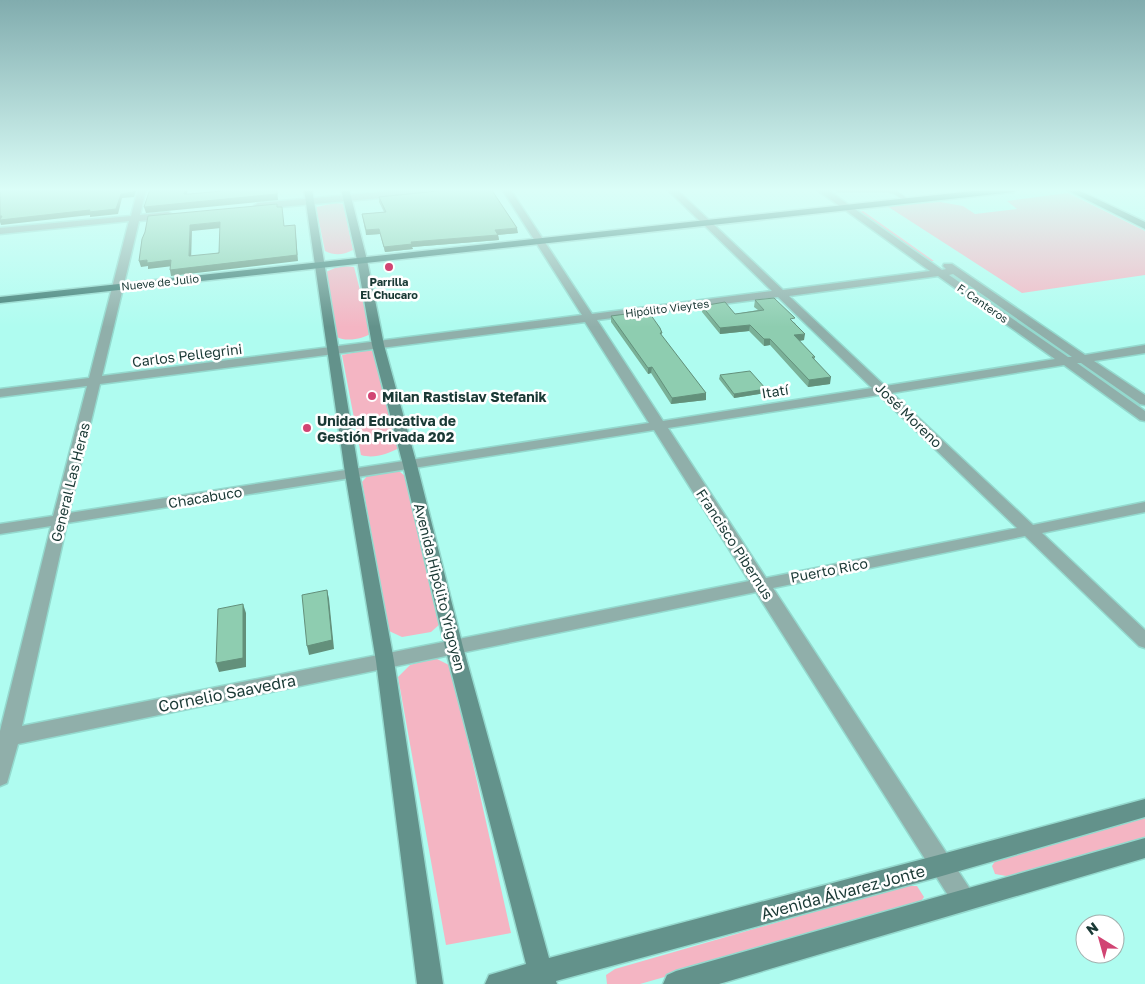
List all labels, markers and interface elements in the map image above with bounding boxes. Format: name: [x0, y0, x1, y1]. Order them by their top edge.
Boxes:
marker: Parrilla El Chucaro: [383, 261, 395, 273]
street label: Nueve de Julio: [121, 271, 200, 293]
place label: Parrilla El Chucaro: [360, 275, 418, 301]
street label: F. Canteros: [955, 281, 1011, 325]
street label: Hipólito Vieytes: [624, 296, 710, 320]
street label: Carlos Pellegrini: [131, 340, 243, 370]
street label: José Moreno: [872, 379, 946, 451]
street label: Itatí: [760, 380, 791, 402]
place label: Milan Rastislav Stefanik: [382, 388, 547, 405]
marker: Milan Rastislav Stefanik: [366, 390, 378, 402]
place label: Unidad Educativa de Gestión Privada 202: [317, 412, 456, 445]
street label: General Las Heras: [47, 421, 93, 543]
marker: Unidad Educativa de Gestión Privada 202: [301, 422, 313, 434]
street label: Chacabuco: [167, 483, 243, 511]
street label: Francisco Pibernus: [693, 486, 777, 602]
street label: Avenida Hipólito Yrigoyen: [411, 501, 469, 673]
street label: Puerto Rico: [789, 554, 869, 586]
street label: Cornelio Saavedra: [157, 670, 297, 716]
street label: Avenida Álvarez Jonte: [759, 860, 927, 924]
north arrow: [1075, 914, 1125, 964]
text: N: [1083, 918, 1101, 938]

